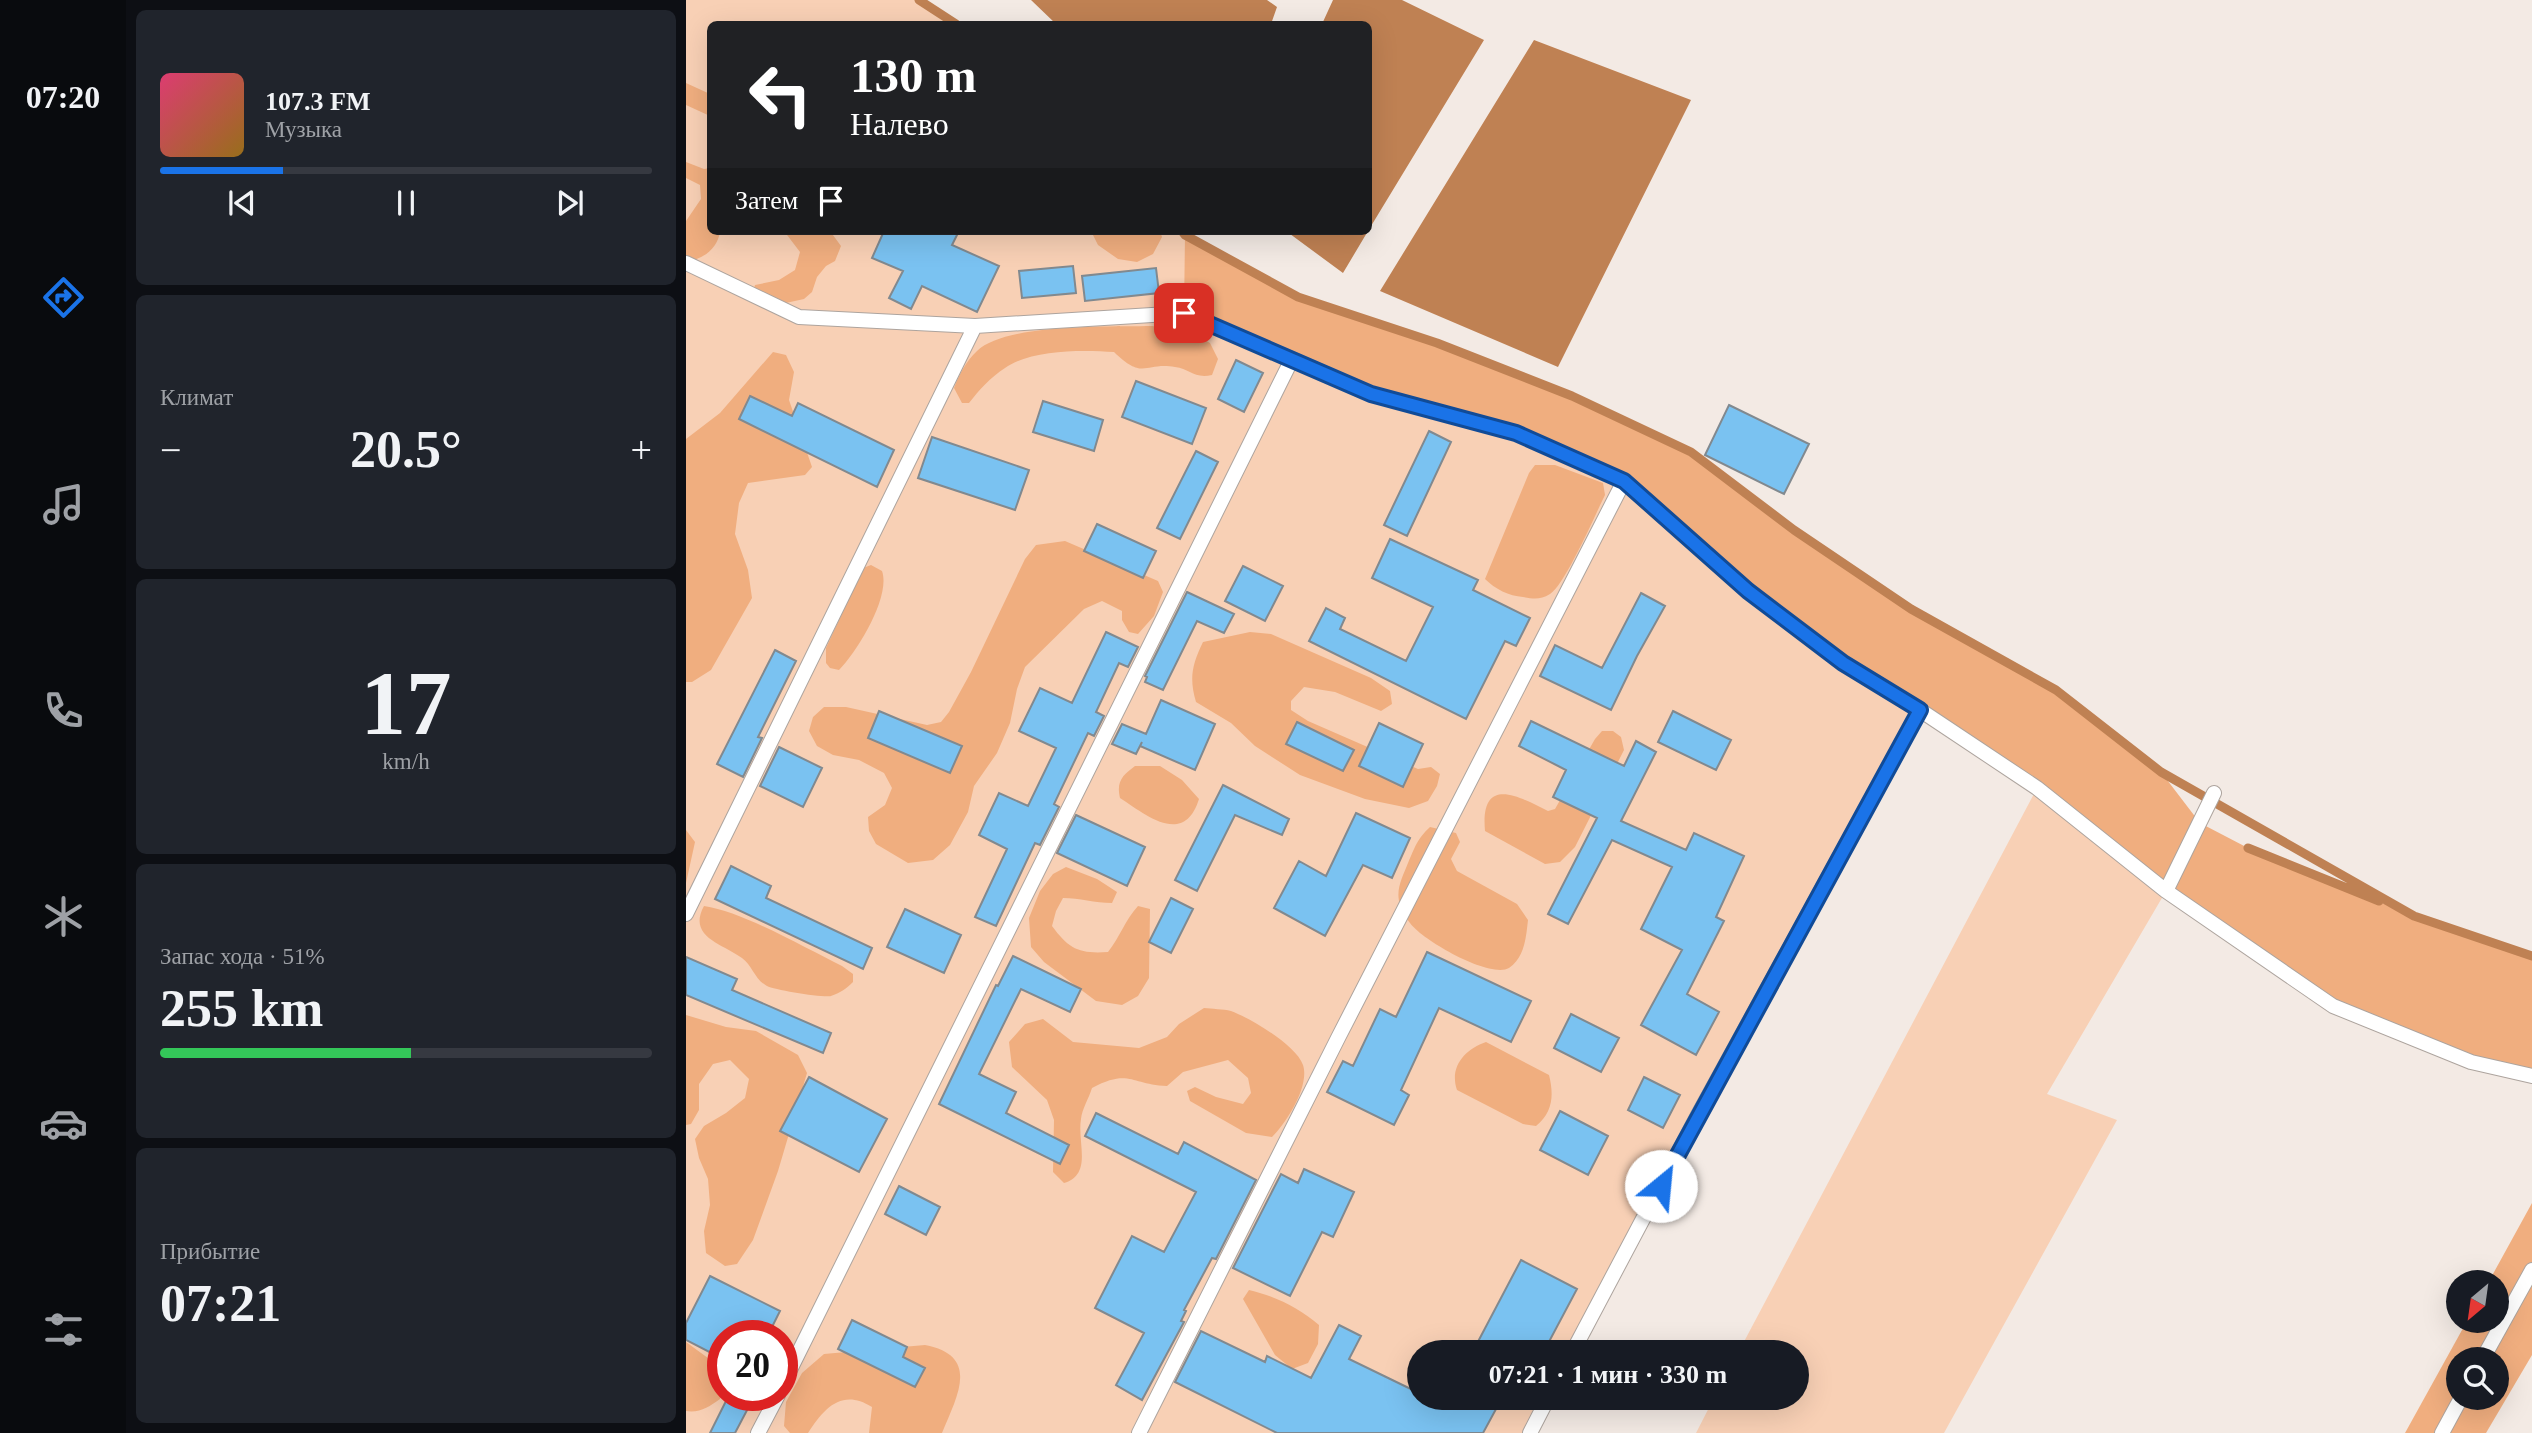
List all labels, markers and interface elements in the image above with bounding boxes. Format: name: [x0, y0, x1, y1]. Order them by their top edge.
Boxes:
text: 130 m: [850, 48, 977, 103]
icon: left: [735, 49, 826, 140]
text: 07:20: [26, 79, 100, 115]
text: 107.3 FM: [265, 87, 370, 116]
text: Налево: [850, 106, 949, 142]
text: Музыка: [265, 117, 342, 142]
icon: arrive: [812, 182, 850, 220]
icon: previous: [223, 184, 261, 222]
icon: pause: [387, 184, 425, 222]
icon: next: [551, 184, 589, 222]
text: Затем: [735, 186, 798, 215]
icon: directions: [39, 273, 88, 322]
pin: [1154, 283, 1214, 343]
icon: arrive: [1165, 294, 1203, 332]
text: Климат: [160, 385, 233, 410]
text: 20.5°: [350, 421, 462, 478]
text: −: [160, 429, 181, 471]
text: +: [631, 429, 652, 471]
icon: music: [39, 480, 88, 529]
text: 17: [361, 653, 452, 754]
icon: phone: [39, 686, 88, 735]
text: km/h: [382, 749, 430, 774]
icon: climate: [39, 892, 88, 941]
text: Запас хода · 51%: [160, 944, 325, 969]
text: 255 km: [160, 980, 323, 1037]
icon: car: [39, 1099, 88, 1148]
position arrow: [1624, 1149, 1698, 1223]
text: Прибытие: [160, 1239, 260, 1264]
north arrow: [2446, 1270, 2510, 1334]
map controls: [2446, 1270, 2509, 1410]
text: 07:21: [160, 1275, 281, 1332]
icon: filters: [39, 1305, 88, 1354]
speed limit sign: 20: [707, 1320, 798, 1411]
button: search: [2446, 1347, 2509, 1410]
text: 07:21 · 1 мин · 330 m: [1489, 1360, 1727, 1389]

